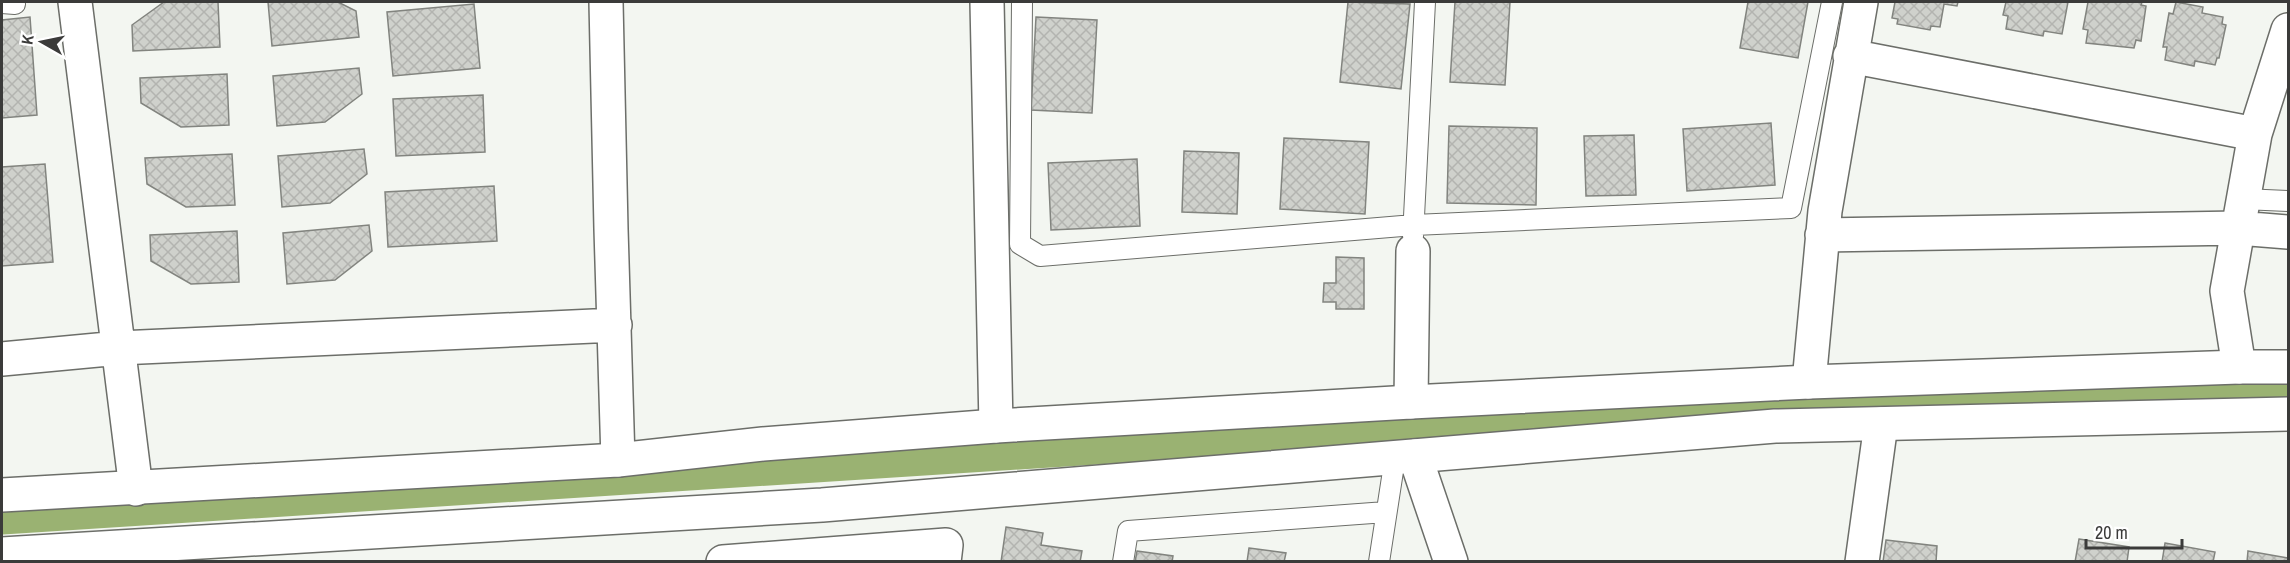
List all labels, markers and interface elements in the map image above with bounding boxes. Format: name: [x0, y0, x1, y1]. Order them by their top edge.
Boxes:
north arrow: [12, 12, 72, 72]
text: K: [16, 33, 39, 46]
scale bar: [2086, 512, 2182, 550]
text: 20 m: [2095, 520, 2128, 545]

